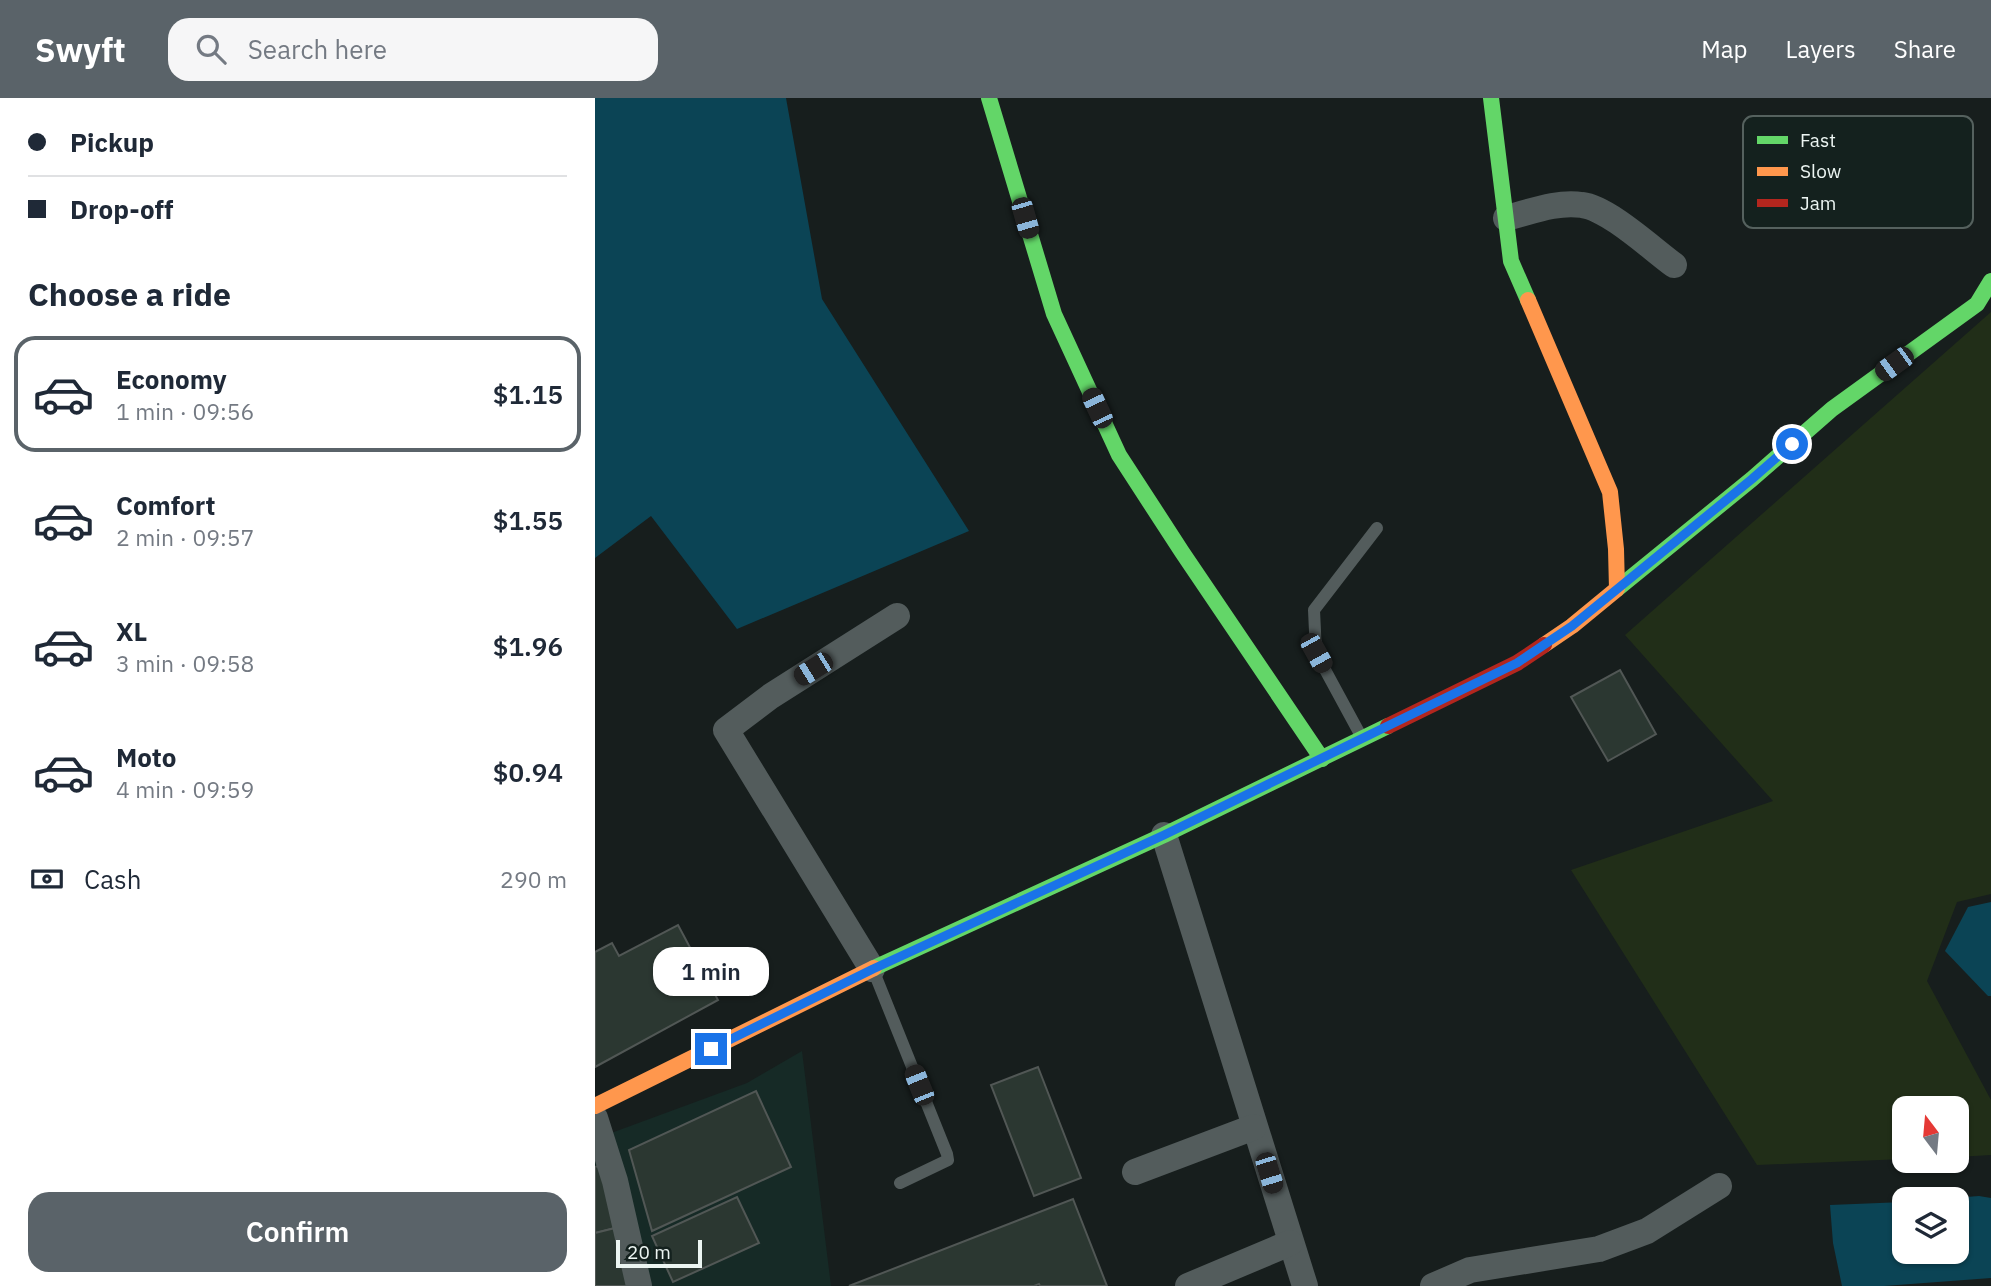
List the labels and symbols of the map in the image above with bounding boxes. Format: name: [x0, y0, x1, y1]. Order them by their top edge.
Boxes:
legend: [1743, 116, 1973, 228]
text: Fast: [1800, 128, 1836, 152]
text: Slow: [1800, 159, 1841, 183]
text: Jam: [1800, 191, 1836, 215]
car: [1010, 195, 1041, 241]
car: [1871, 343, 1918, 385]
car: [1079, 385, 1116, 431]
route start: [1776, 428, 1808, 460]
car: [1297, 630, 1336, 676]
car: [790, 649, 837, 689]
callout: 1 min: [653, 948, 769, 996]
route end: [695, 1033, 727, 1065]
car: [902, 1062, 937, 1108]
north arrow: [1892, 1096, 1969, 1172]
car: [1253, 1150, 1286, 1196]
scale bar: [616, 1237, 702, 1269]

